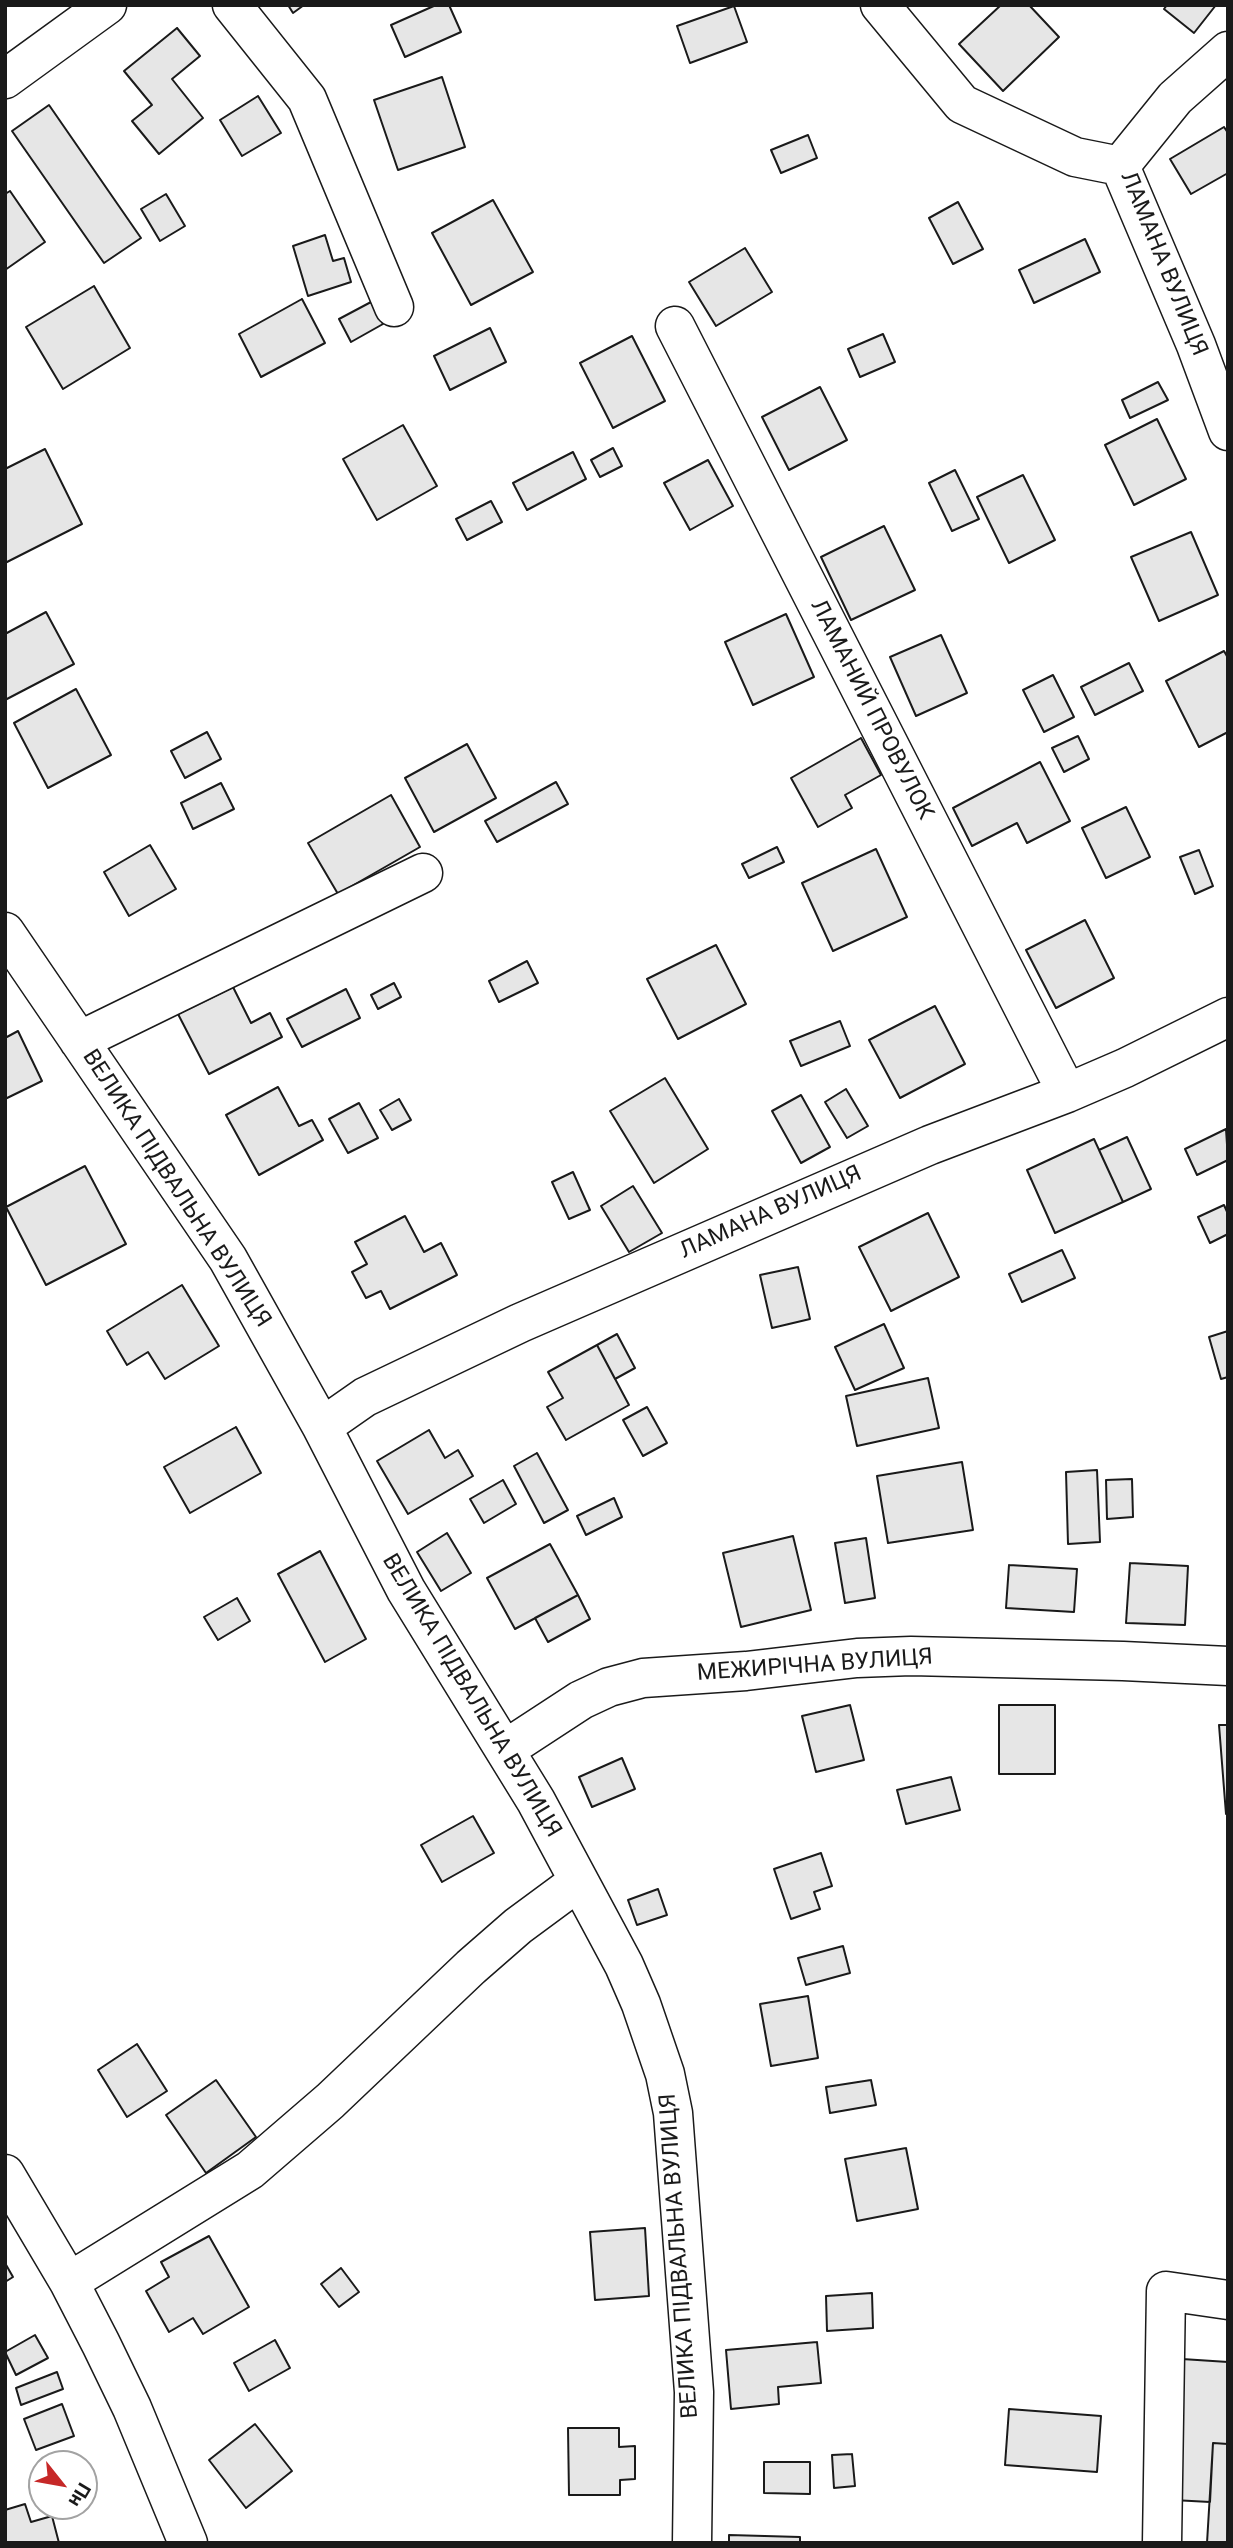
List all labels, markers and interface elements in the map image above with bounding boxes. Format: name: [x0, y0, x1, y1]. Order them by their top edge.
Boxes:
street label: ЛАМАНА ВУЛИЦЯ: [1113, 168, 1213, 360]
street label: ЛАМАНИЙ ПРОВУЛОК: [803, 595, 939, 825]
street label: ВЕЛИКА ПІДВАЛЬНА ВУЛИЦЯ: [76, 1045, 276, 1333]
street label: ЛАМАНА ВУЛИЦЯ: [676, 1160, 866, 1266]
street label: ВЕЛИКА ПІДВАЛЬНА ВУЛИЦЯ: [375, 1549, 567, 1843]
street label: МЕЖИРІЧНА ВУЛИЦЯ: [696, 1644, 934, 1688]
street label: ВЕЛИКА ПІДВАЛЬНА ВУЛИЦЯ: [655, 2093, 705, 2419]
north arrow: [28, 2450, 98, 2520]
text: Пн: [64, 2479, 96, 2511]

